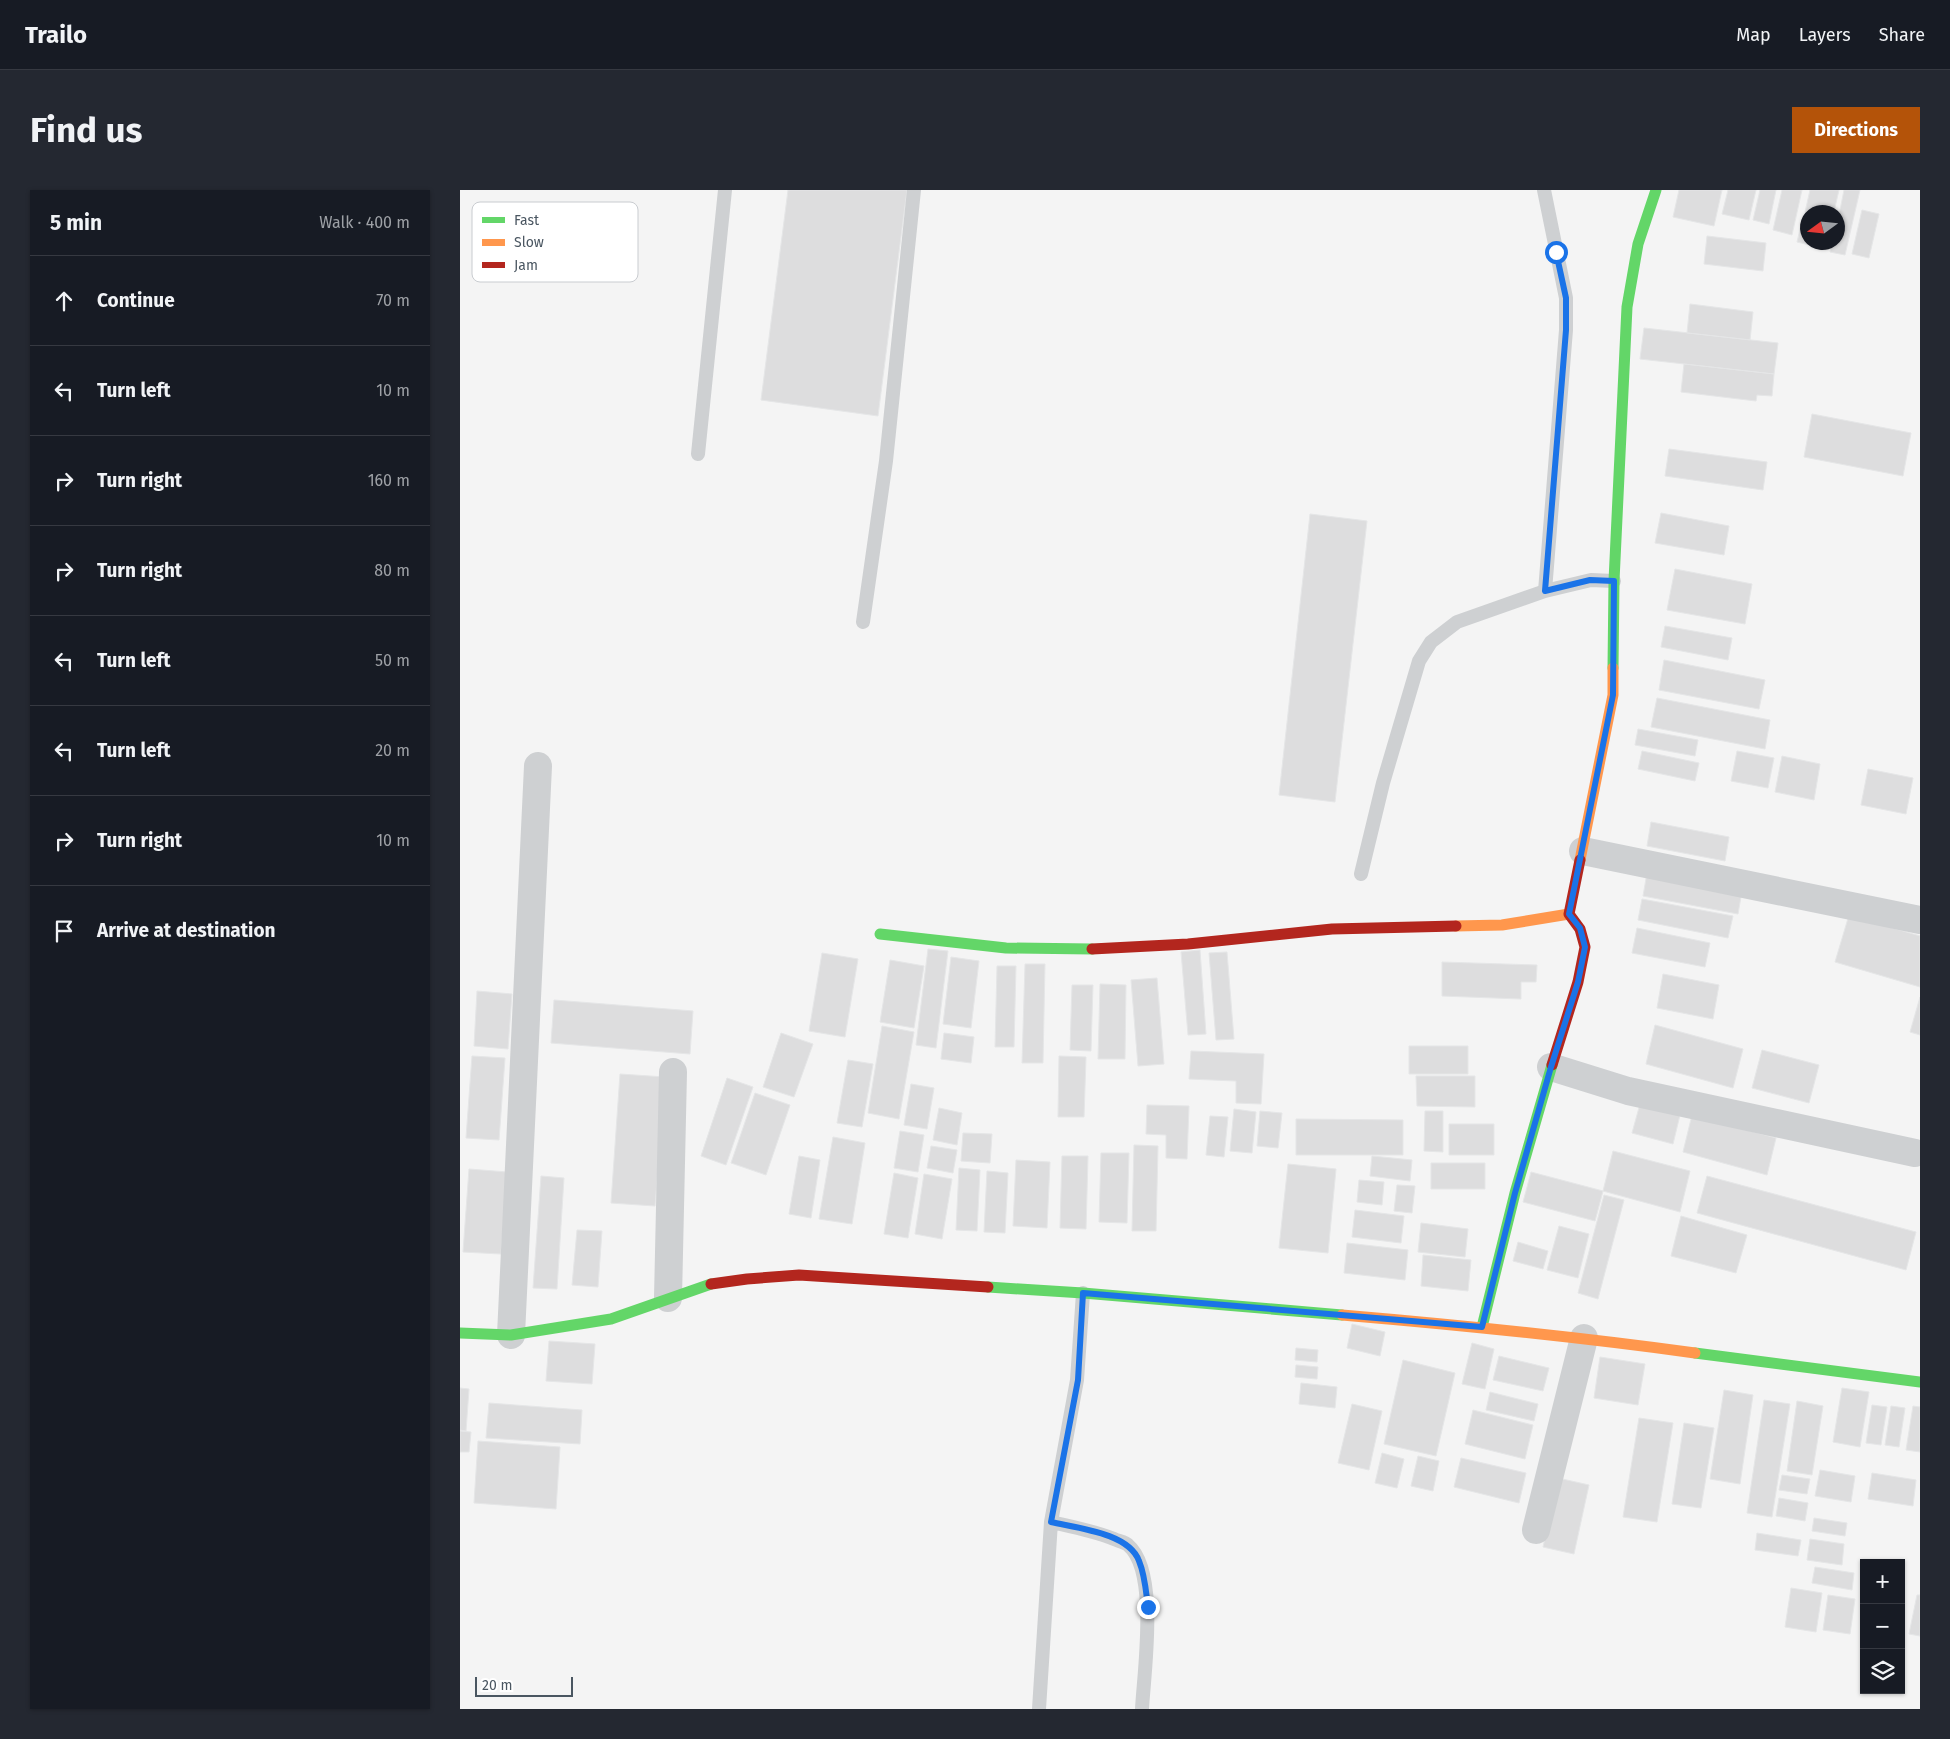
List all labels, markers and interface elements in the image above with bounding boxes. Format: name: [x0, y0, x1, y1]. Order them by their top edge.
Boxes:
text: Trailo: [25, 21, 87, 49]
text: Map: [1736, 24, 1771, 46]
text: Layers: [1799, 24, 1851, 46]
text: Share: [1879, 24, 1925, 46]
button: Directions: [1792, 107, 1920, 153]
text: Find us: [30, 109, 142, 151]
legend: [472, 202, 638, 282]
north arrow: [1800, 205, 1845, 250]
text: 5 min: [50, 210, 102, 236]
text: Fast: [514, 212, 540, 229]
text: Walk · 400 m: [319, 213, 410, 232]
text: Slow: [514, 234, 544, 251]
route start: [1545, 241, 1568, 264]
text: Jam: [514, 257, 538, 274]
icon: ahead: [50, 287, 78, 315]
text: Continue: [97, 289, 175, 312]
text: 70 m: [376, 291, 410, 310]
icon: left: [50, 377, 78, 405]
text: Turn left: [97, 379, 171, 402]
text: 10 m: [376, 381, 410, 400]
icon: right: [50, 467, 78, 495]
text: Turn right: [97, 469, 182, 492]
text: 160 m: [368, 471, 410, 490]
icon: right: [50, 557, 78, 585]
text: Turn right: [97, 559, 182, 582]
text: 80 m: [374, 561, 410, 580]
icon: left: [50, 647, 78, 675]
text: Turn left: [97, 649, 171, 672]
text: 50 m: [375, 651, 410, 670]
icon: left: [50, 737, 78, 765]
text: Turn left: [97, 739, 171, 762]
text: 20 m: [375, 741, 410, 760]
icon: right: [50, 827, 78, 855]
text: Turn right: [97, 829, 182, 852]
text: 10 m: [376, 831, 410, 850]
icon: arrive: [50, 917, 78, 945]
text: Arrive at destination: [97, 919, 276, 942]
map controls: [1860, 1559, 1905, 1694]
button: +: [1860, 1559, 1905, 1604]
route end: [1137, 1596, 1160, 1619]
button: −: [1860, 1604, 1905, 1649]
button: layers: [1860, 1649, 1905, 1694]
scale bar: [475, 1674, 572, 1697]
text: 20 m: [482, 1677, 512, 1694]

